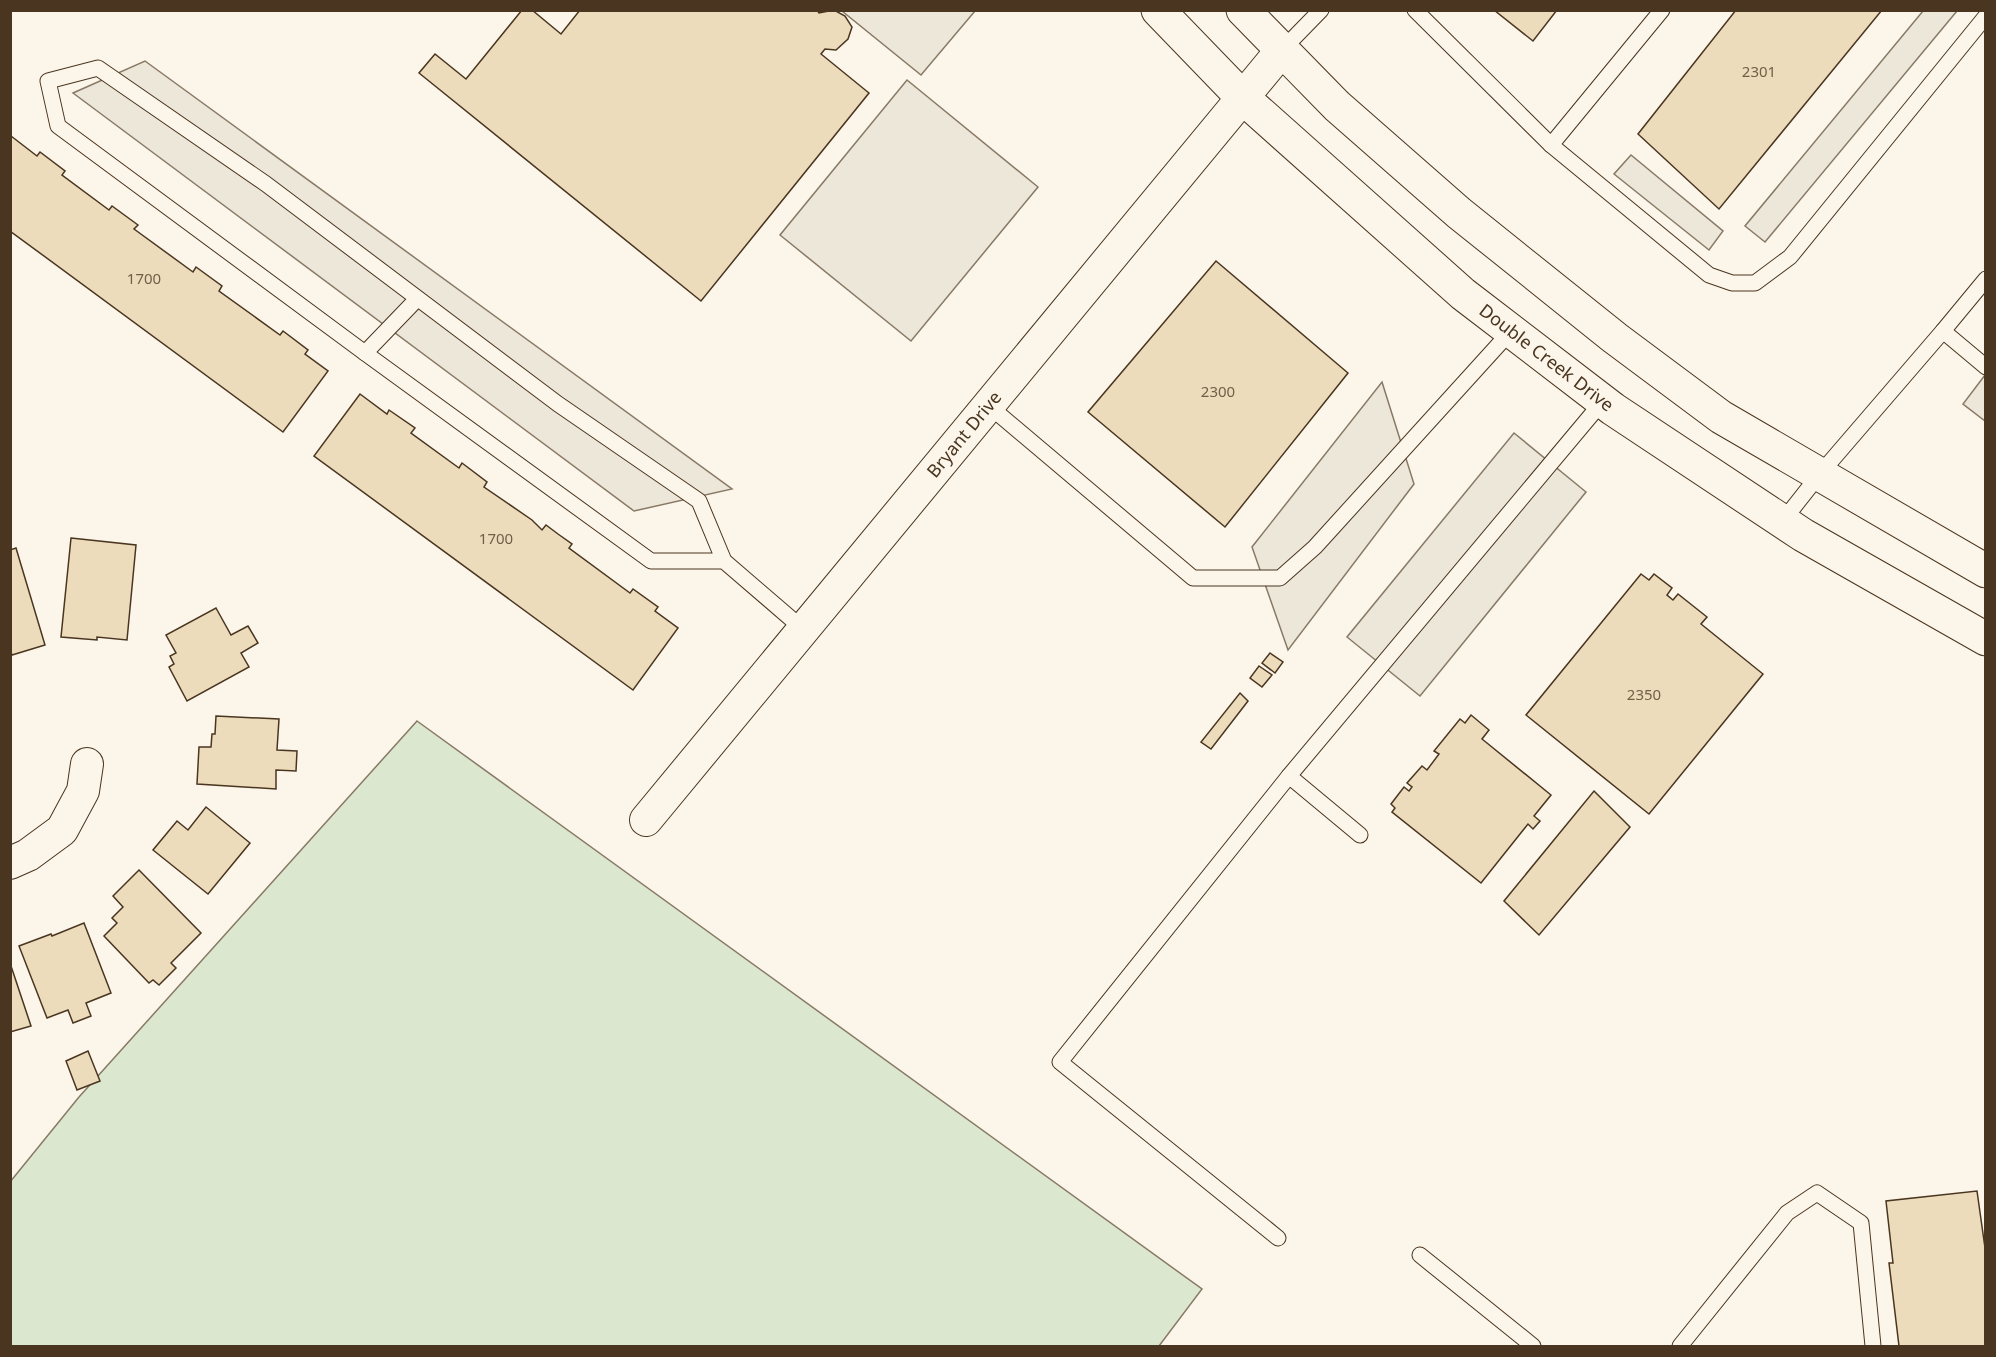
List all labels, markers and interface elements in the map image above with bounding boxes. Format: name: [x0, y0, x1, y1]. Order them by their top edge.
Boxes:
house number: 2301: [1742, 61, 1776, 81]
house number: 1700: [127, 268, 161, 288]
street label: Double Creek Drive: [1475, 298, 1619, 416]
house number: 2300: [1201, 381, 1235, 401]
street label: Bryant Drive: [921, 386, 1006, 482]
house number: 1700: [479, 528, 513, 548]
house number: 2350: [1627, 684, 1661, 704]

